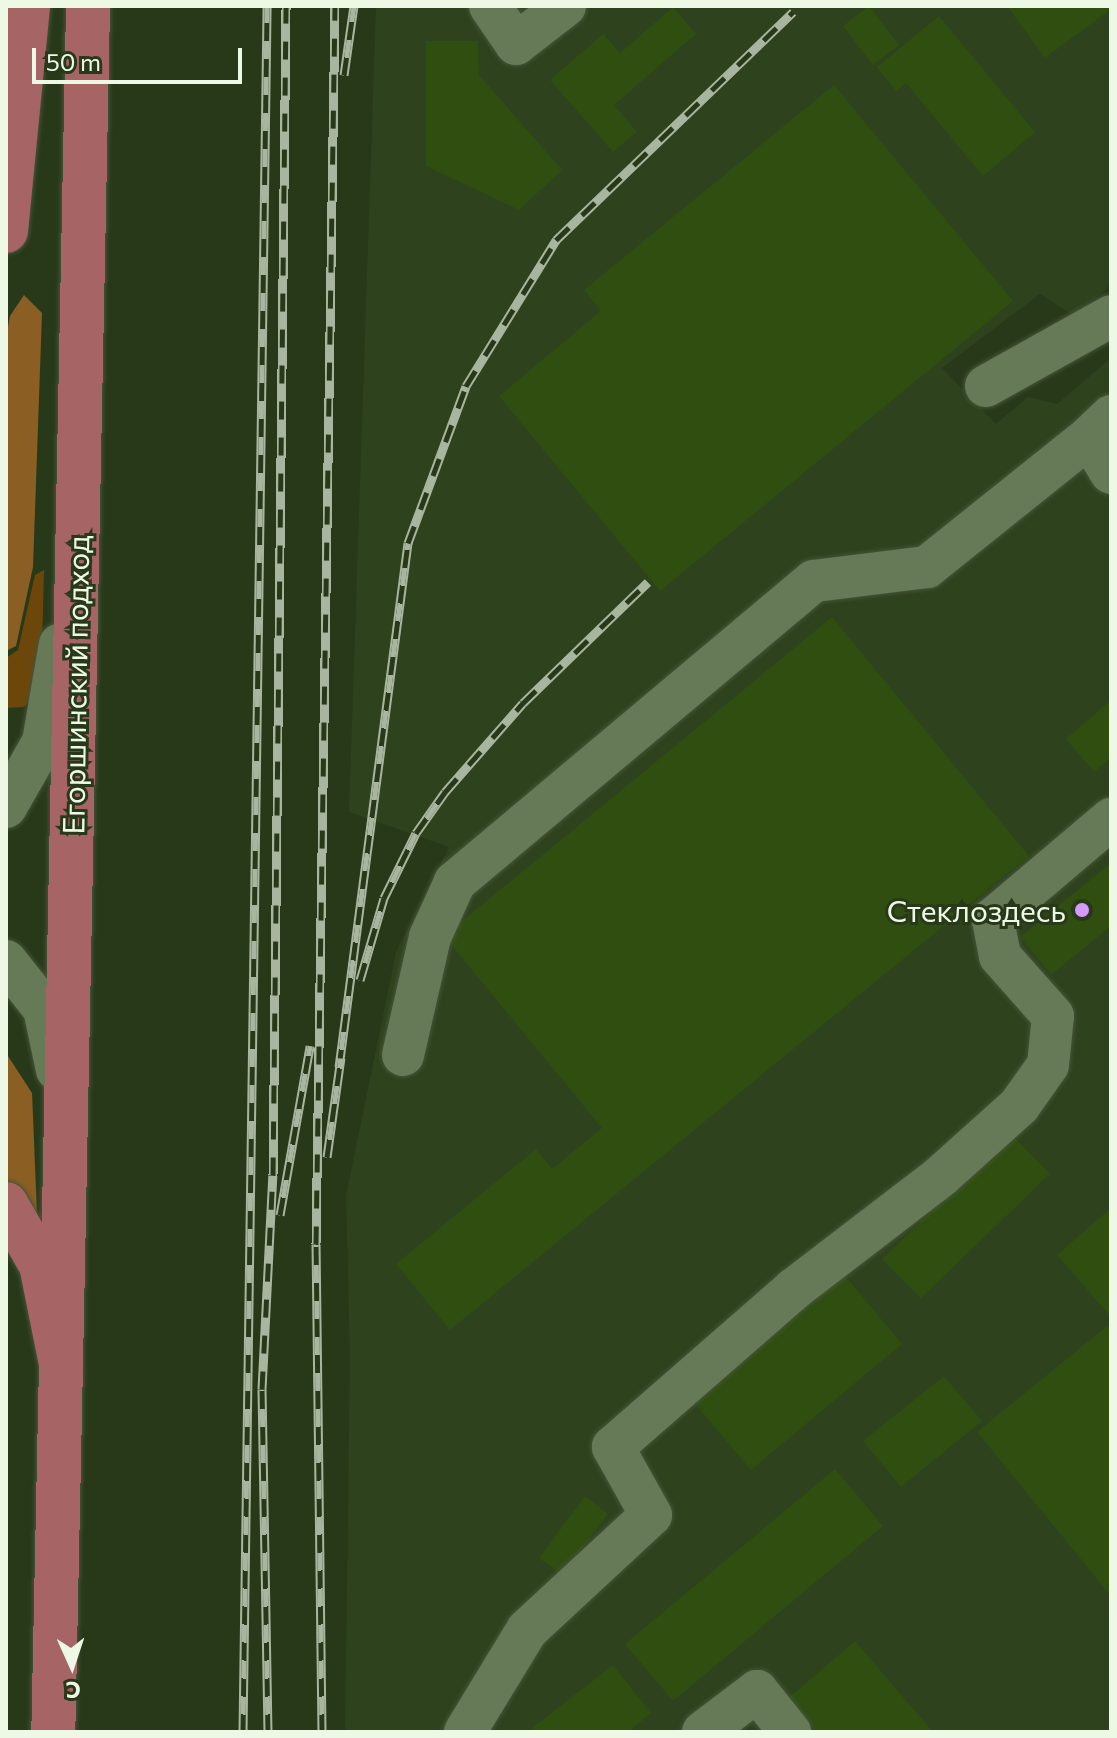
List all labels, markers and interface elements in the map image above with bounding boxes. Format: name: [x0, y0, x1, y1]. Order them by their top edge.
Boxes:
scale bar: [36, 32, 246, 82]
text: 50 m: [46, 47, 101, 76]
street label: Егоршинский подход: [54, 535, 96, 835]
place label: Стеклоздесь: [887, 892, 1066, 928]
marker: Стеклоздесь: [1073, 901, 1091, 919]
north arrow: [32, 1626, 112, 1706]
text: С: [65, 1677, 82, 1704]

